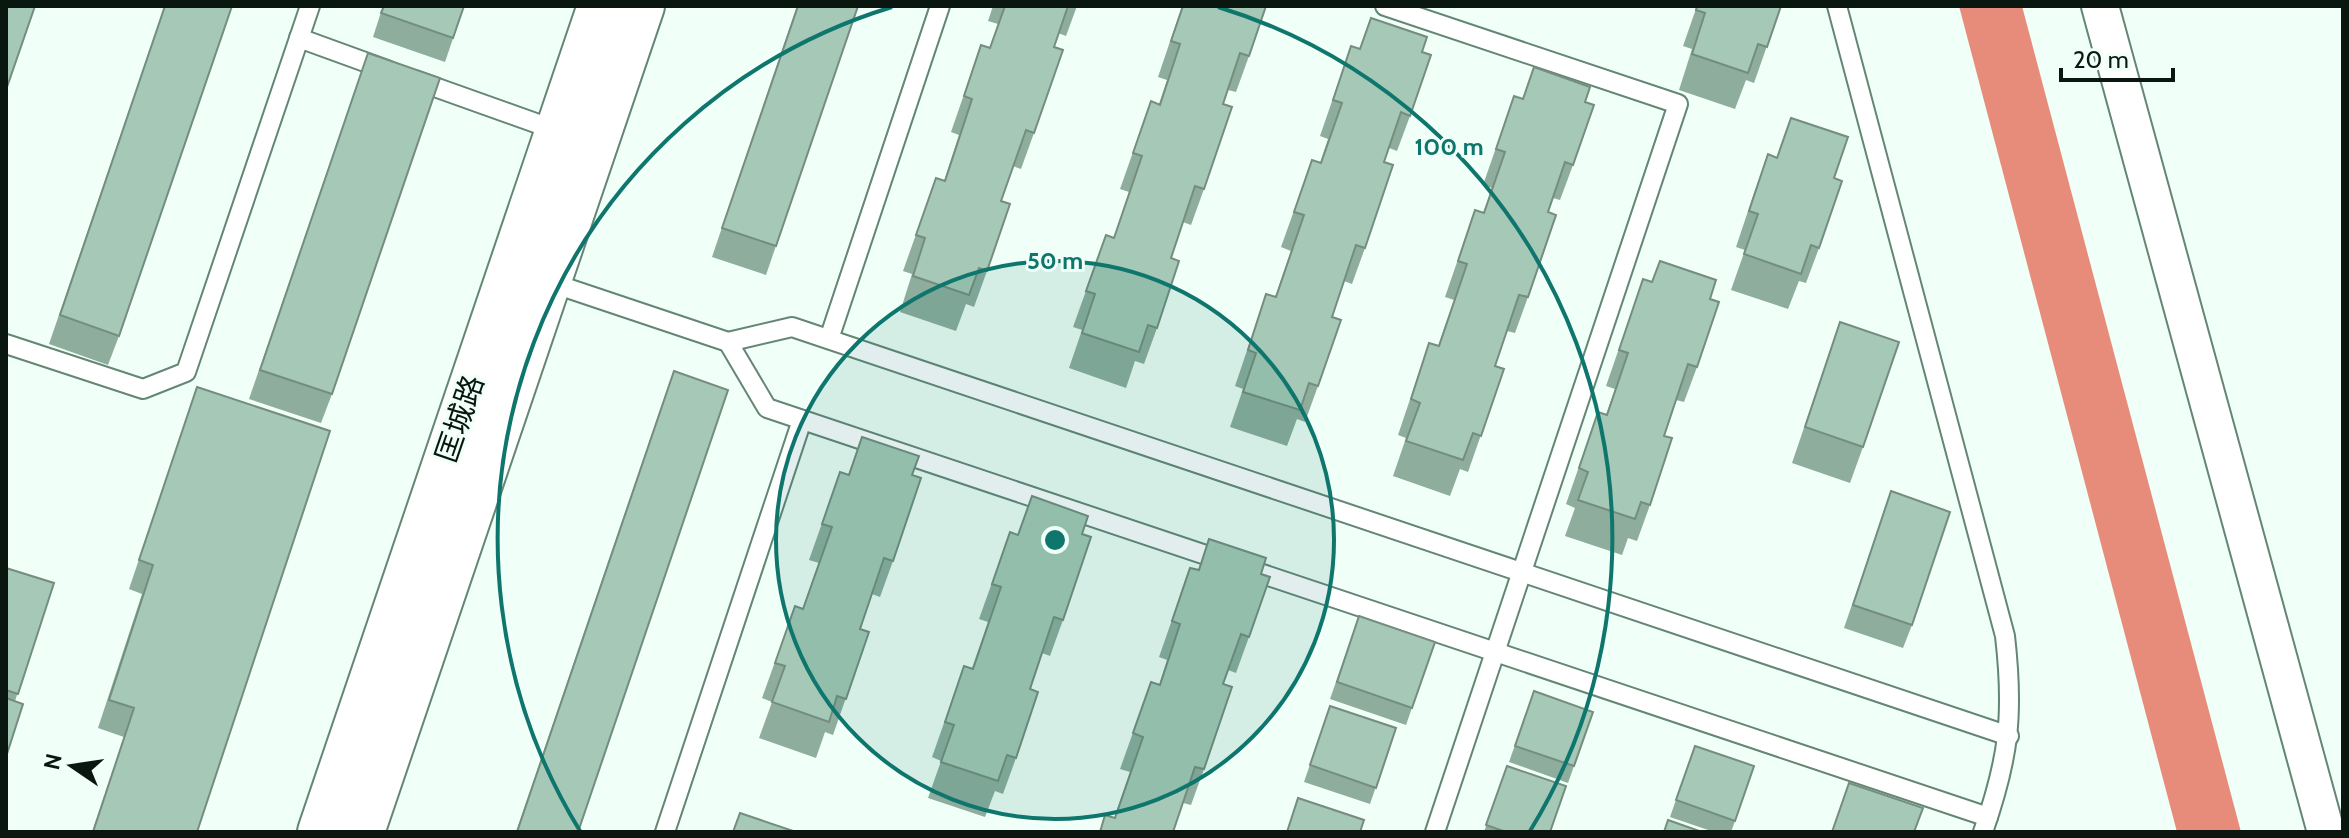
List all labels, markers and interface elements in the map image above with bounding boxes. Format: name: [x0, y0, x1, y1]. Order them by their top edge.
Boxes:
scale bar: [2061, 32, 2173, 82]
text: 20 m: [2073, 45, 2129, 74]
text: 100 m: [1414, 132, 1484, 161]
text: 50 m: [1027, 246, 1083, 275]
street label: 匡城路: [427, 370, 492, 467]
centre of rings: [1041, 526, 1069, 554]
north arrow: [32, 726, 112, 806]
text: N: [38, 751, 68, 772]

